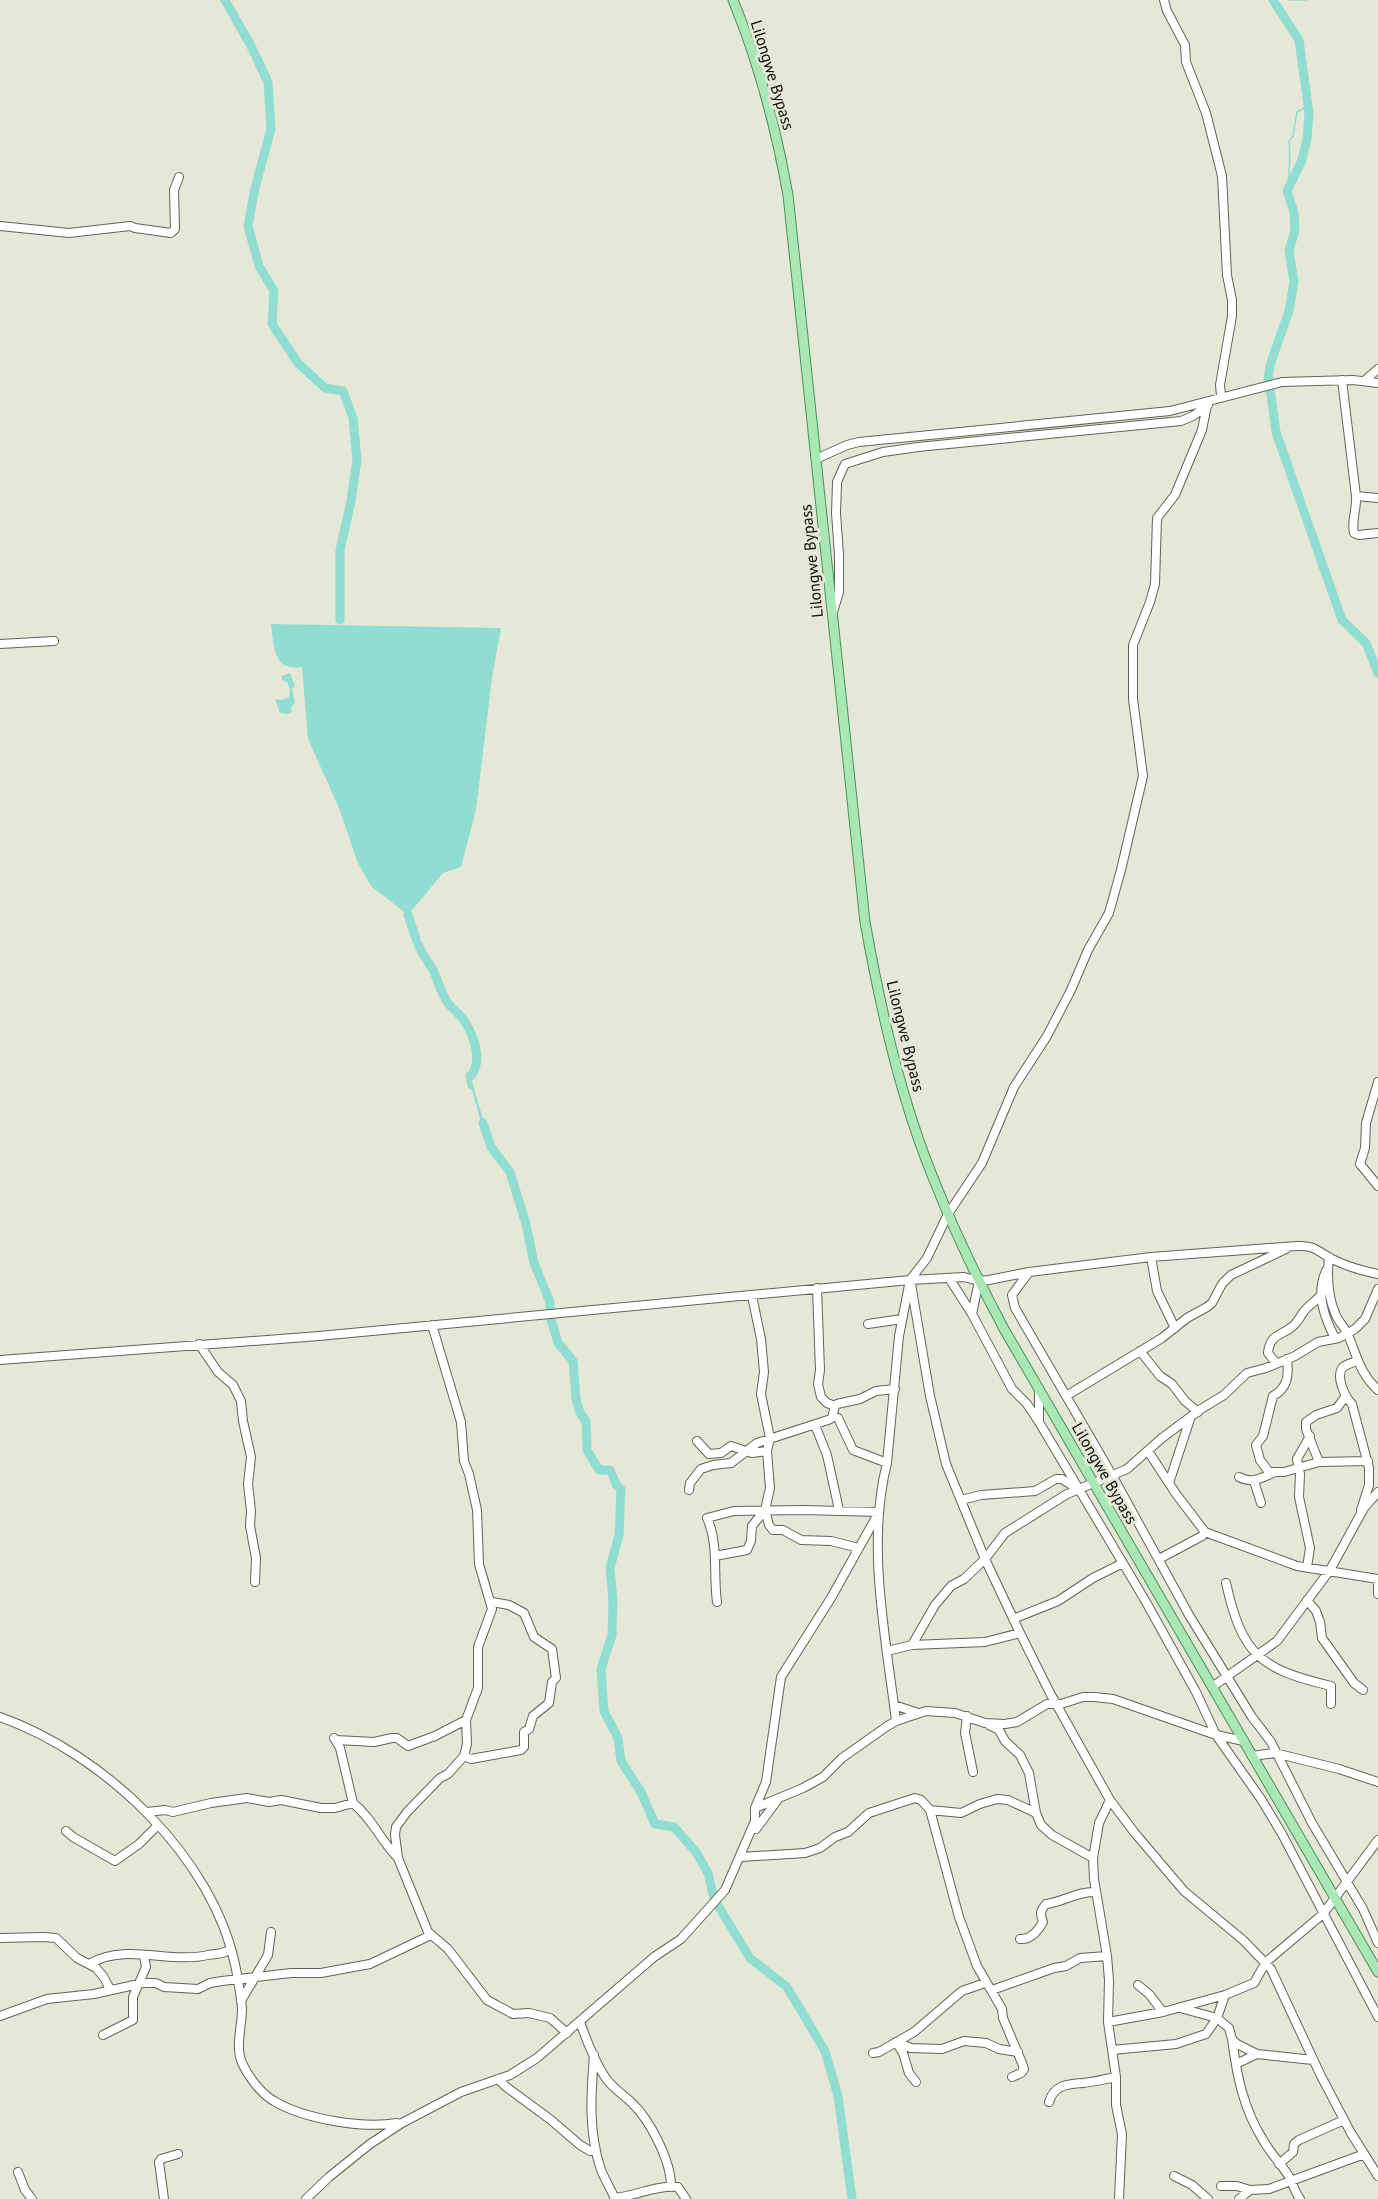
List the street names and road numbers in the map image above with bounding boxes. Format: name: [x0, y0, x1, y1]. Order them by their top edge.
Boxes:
street label: Lilongwe Bypass: [747, 18, 799, 133]
street label: Lilongwe Bypass: [795, 503, 827, 619]
street label: Lilongwe Bypass: [883, 978, 930, 1094]
street label: Lilongwe Bypass: [1068, 1419, 1142, 1528]

